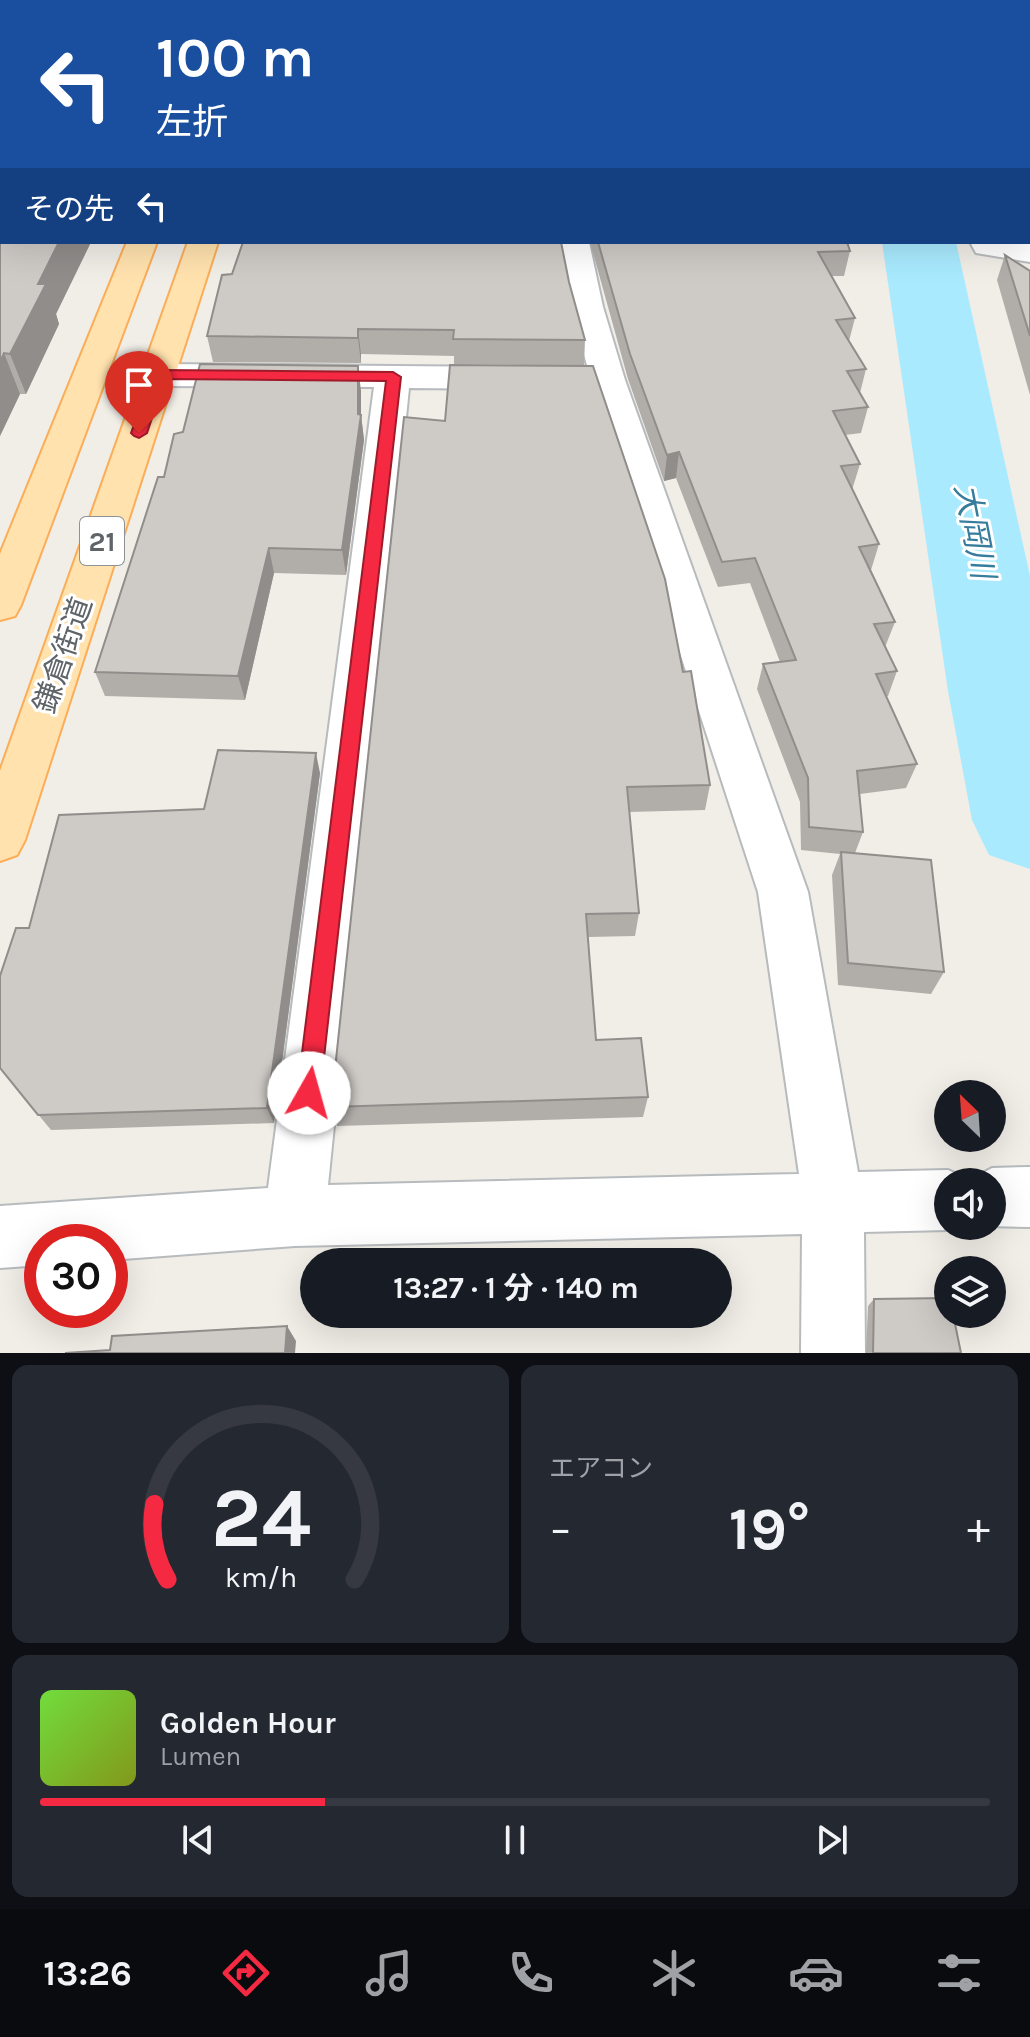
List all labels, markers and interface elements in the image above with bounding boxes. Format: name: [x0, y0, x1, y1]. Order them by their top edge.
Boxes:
text: 100 m: [156, 25, 314, 90]
icon: left: [24, 32, 128, 136]
text: 左折: [156, 101, 228, 143]
icon: left: [130, 184, 174, 228]
text: その先: [24, 191, 114, 227]
pin: [105, 351, 173, 433]
icon: arrive: [117, 363, 161, 407]
water label: 大岡川: [947, 480, 1002, 585]
road number: 21: [80, 517, 124, 565]
street label: 鎌倉街道: [26, 592, 100, 718]
position arrow: [267, 1051, 351, 1135]
north arrow: [934, 1080, 1006, 1152]
map controls: [934, 1080, 1006, 1328]
button: sound: [934, 1168, 1006, 1240]
speed limit sign: 30: [24, 1224, 128, 1328]
button: layers: [934, 1256, 1006, 1328]
text: 13:27 · 1 分 · 140 m: [393, 1270, 639, 1306]
text: エアコン: [549, 1453, 653, 1484]
text: 24: [211, 1470, 310, 1567]
text: 19°: [729, 1494, 810, 1564]
text: −: [549, 1503, 572, 1554]
text: +: [967, 1503, 990, 1554]
text: km/h: [224, 1561, 297, 1594]
text: Golden Hour: [160, 1705, 336, 1741]
text: Lumen: [160, 1741, 241, 1772]
icon: previous: [176, 1818, 220, 1862]
icon: pause: [493, 1818, 537, 1862]
icon: next: [810, 1818, 854, 1862]
icon: directions: [218, 1945, 274, 2001]
icon: music: [361, 1945, 417, 2001]
icon: phone: [503, 1945, 559, 2001]
icon: climate: [646, 1945, 702, 2001]
icon: car: [788, 1945, 844, 2001]
icon: filters: [931, 1945, 987, 2001]
text: 13:26: [43, 1952, 132, 1994]

